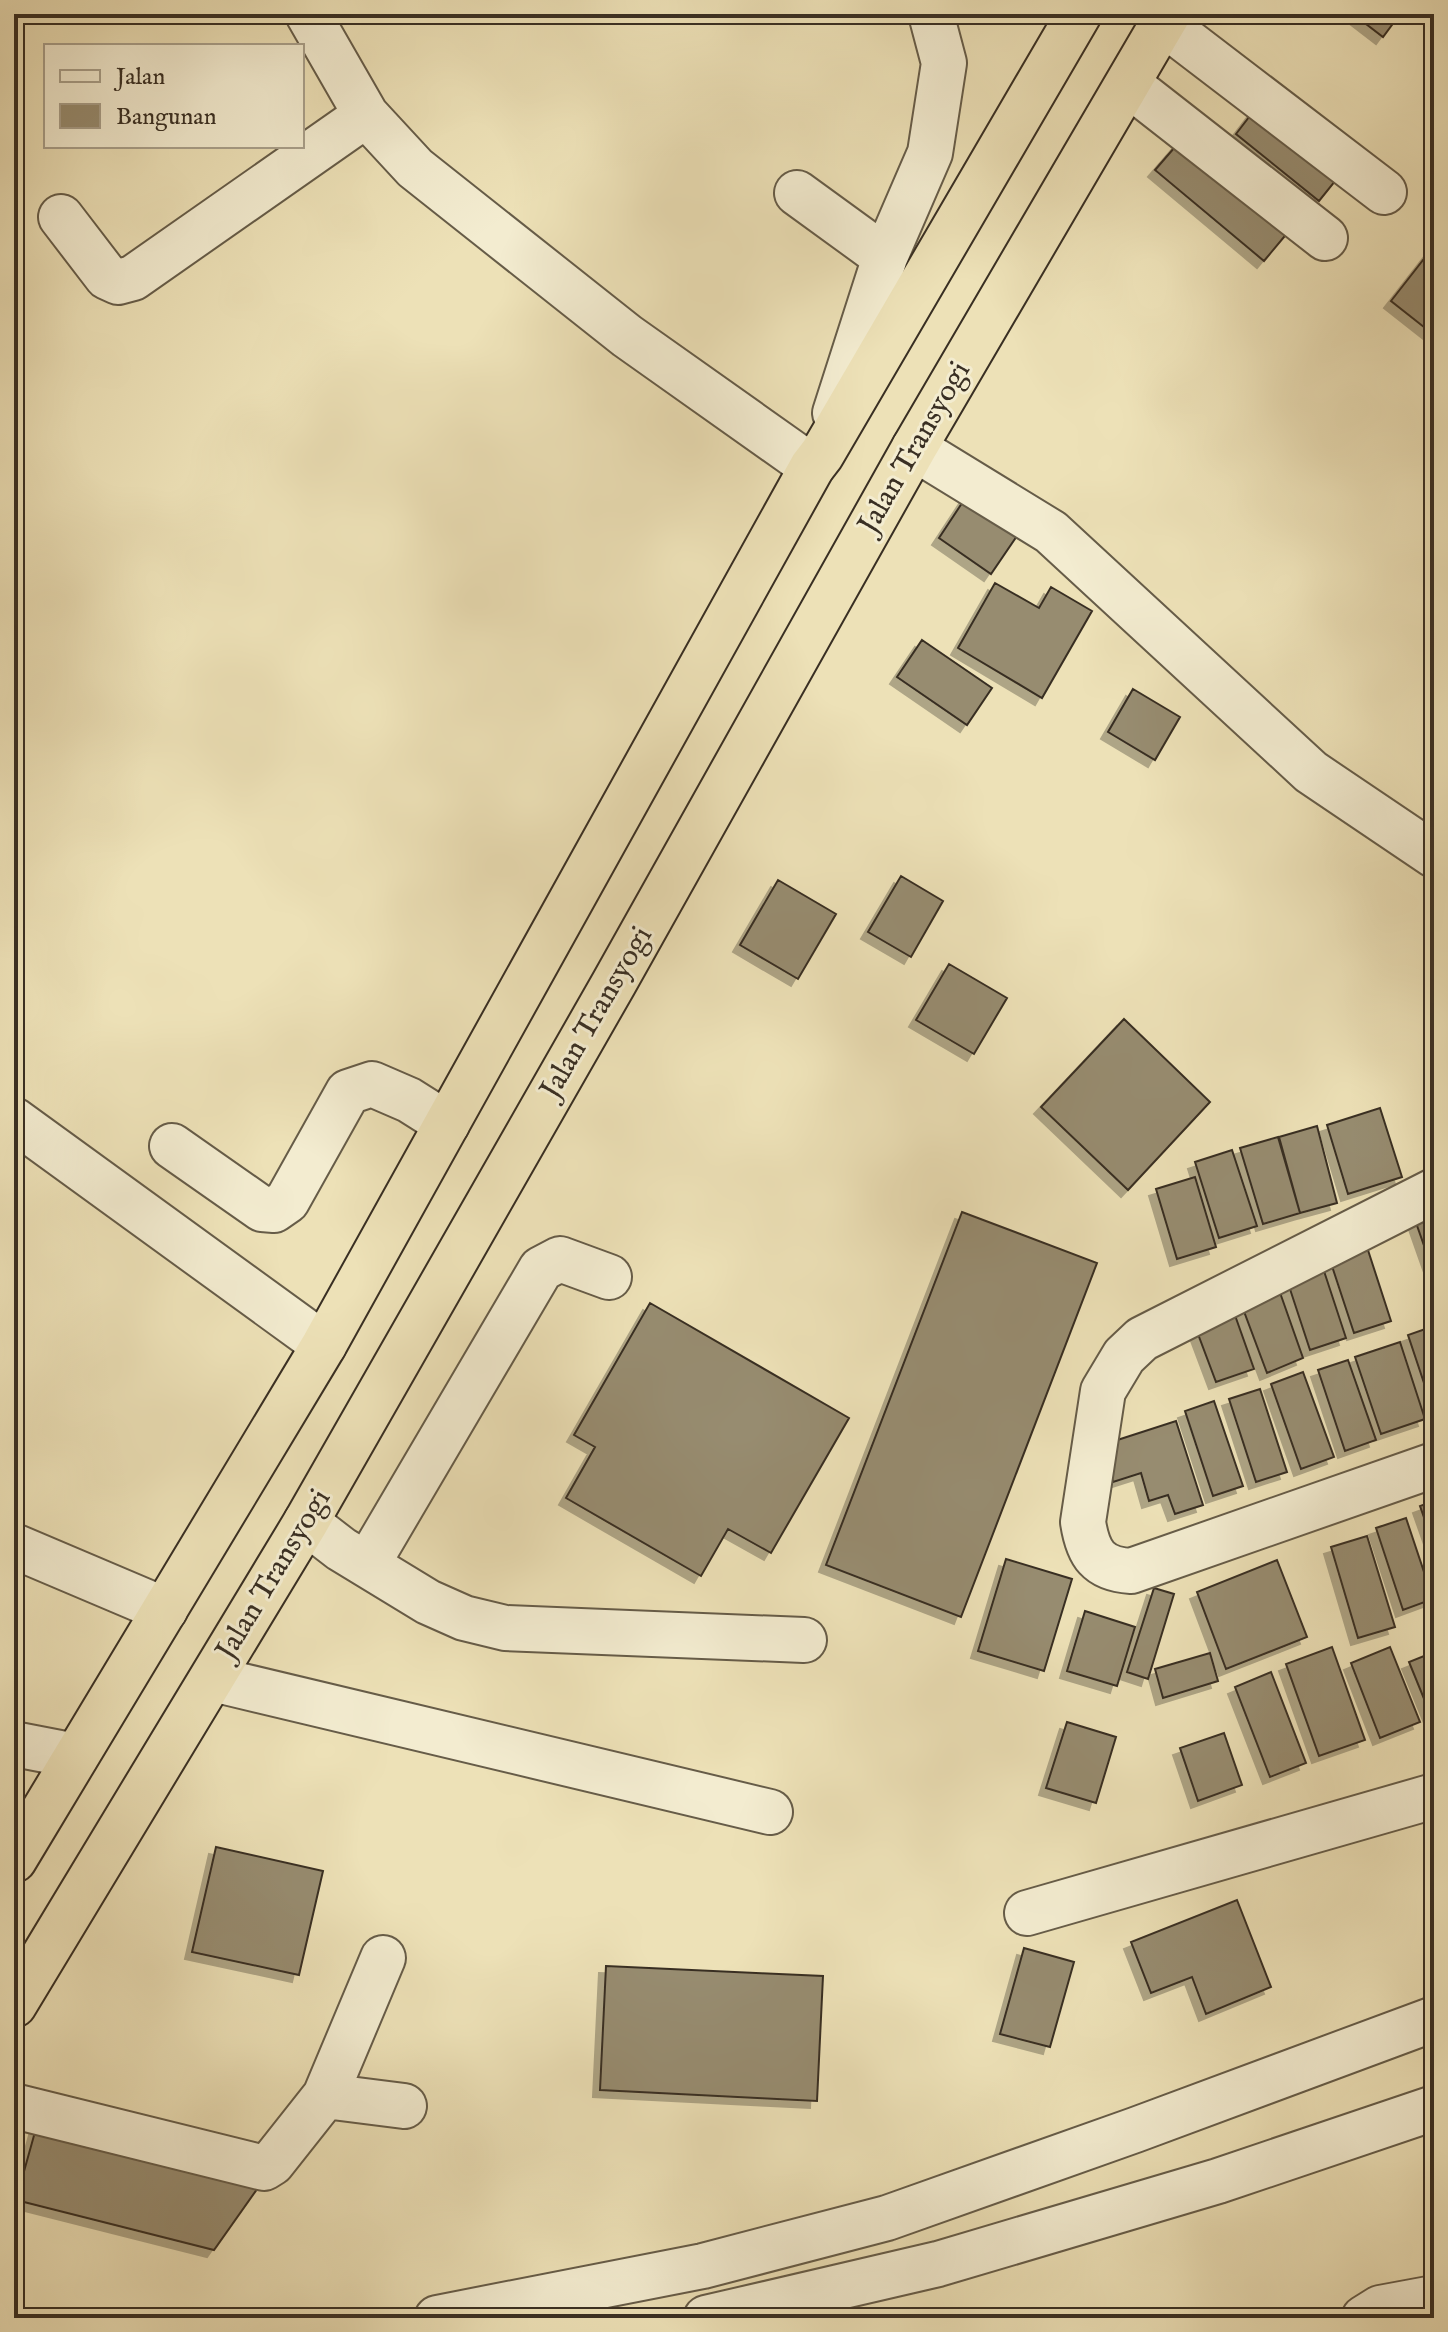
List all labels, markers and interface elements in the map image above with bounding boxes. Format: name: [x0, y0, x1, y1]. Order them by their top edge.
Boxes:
legend: [44, 44, 304, 148]
text: Jalan: [113, 62, 165, 93]
text: Bangunan: [116, 102, 217, 133]
street label: Jalan Transyogi: [849, 355, 980, 544]
street label: Jalan Transyogi: [531, 920, 662, 1109]
street label: Jalan Transyogi: [207, 1483, 340, 1670]

